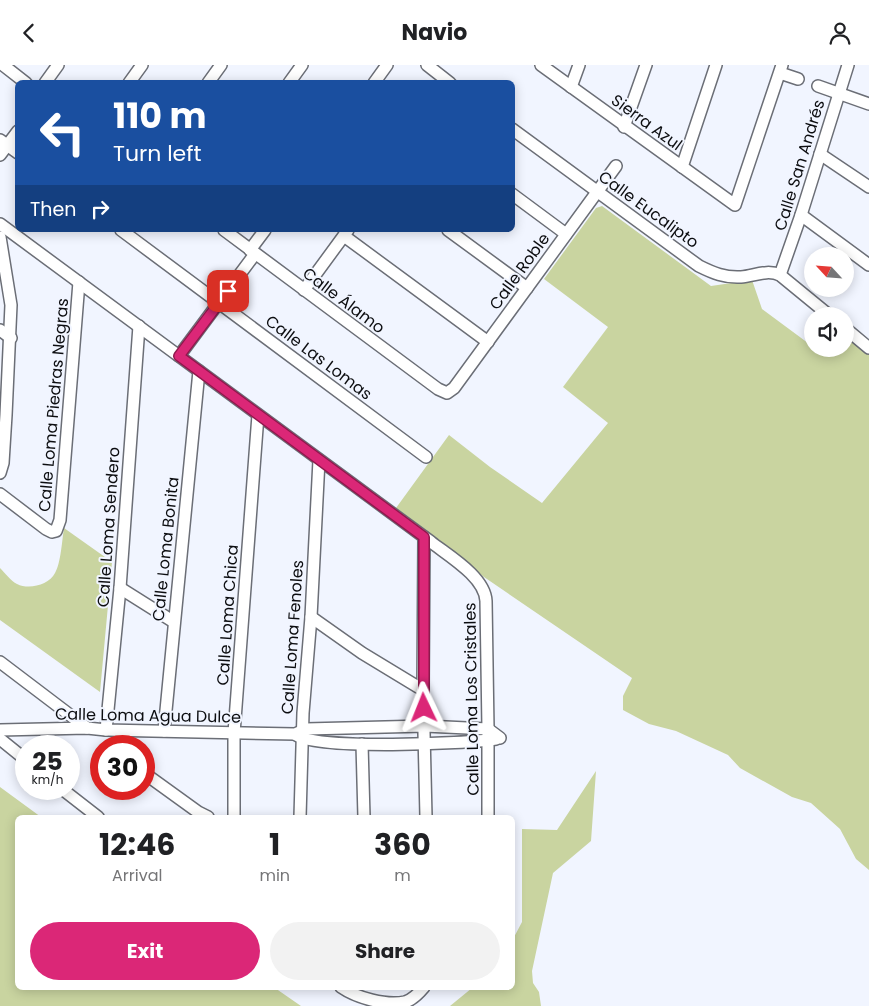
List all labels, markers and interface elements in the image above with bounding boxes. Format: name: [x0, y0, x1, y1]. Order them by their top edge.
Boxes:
text: Navio: [402, 17, 467, 48]
icon: back: [15, 19, 43, 47]
icon: person: [826, 19, 854, 47]
street label: Sierra Azul: [607, 89, 687, 156]
text: 110 m: [113, 91, 207, 140]
street label: Calle San Andrés: [769, 97, 830, 234]
icon: left: [30, 100, 95, 165]
text: Turn left: [113, 138, 201, 169]
street label: Calle Eucalipto: [594, 165, 704, 254]
icon: right: [86, 195, 114, 223]
text: Then: [30, 196, 76, 223]
street label: Calle Roble: [484, 228, 555, 314]
north arrow: [804, 247, 854, 297]
map controls: [804, 247, 854, 357]
street label: Calle Álamo: [298, 262, 390, 339]
pin: [207, 270, 249, 312]
icon: arrive: [214, 277, 242, 305]
street label: Calle Loma Piedras Negras: [33, 297, 74, 513]
button: sound: [804, 307, 854, 357]
street label: Calle Las Lomas: [261, 310, 377, 405]
street label: Calle Loma Sendero: [91, 446, 126, 608]
street label: Calle Loma Bonita: [146, 476, 185, 622]
street label: Calle Loma Chica: [211, 544, 244, 686]
street label: Calle Loma Fenoles: [276, 559, 309, 715]
street label: Calle Loma Los Cristales: [458, 602, 485, 796]
position arrow: [397, 681, 449, 733]
street label: Calle Loma Agua Dulce: [55, 702, 241, 729]
speed limit sign: 30: [90, 735, 155, 800]
text: 25: [32, 744, 63, 779]
text: km/h: [32, 771, 63, 788]
text: 12:46: [99, 823, 175, 866]
text: 1: [269, 823, 280, 866]
text: 360: [374, 823, 431, 866]
text: Arrival: [112, 864, 162, 887]
text: min: [259, 864, 290, 887]
text: m: [394, 864, 411, 887]
button: Exit: [30, 922, 260, 980]
button: Share: [270, 922, 500, 980]

